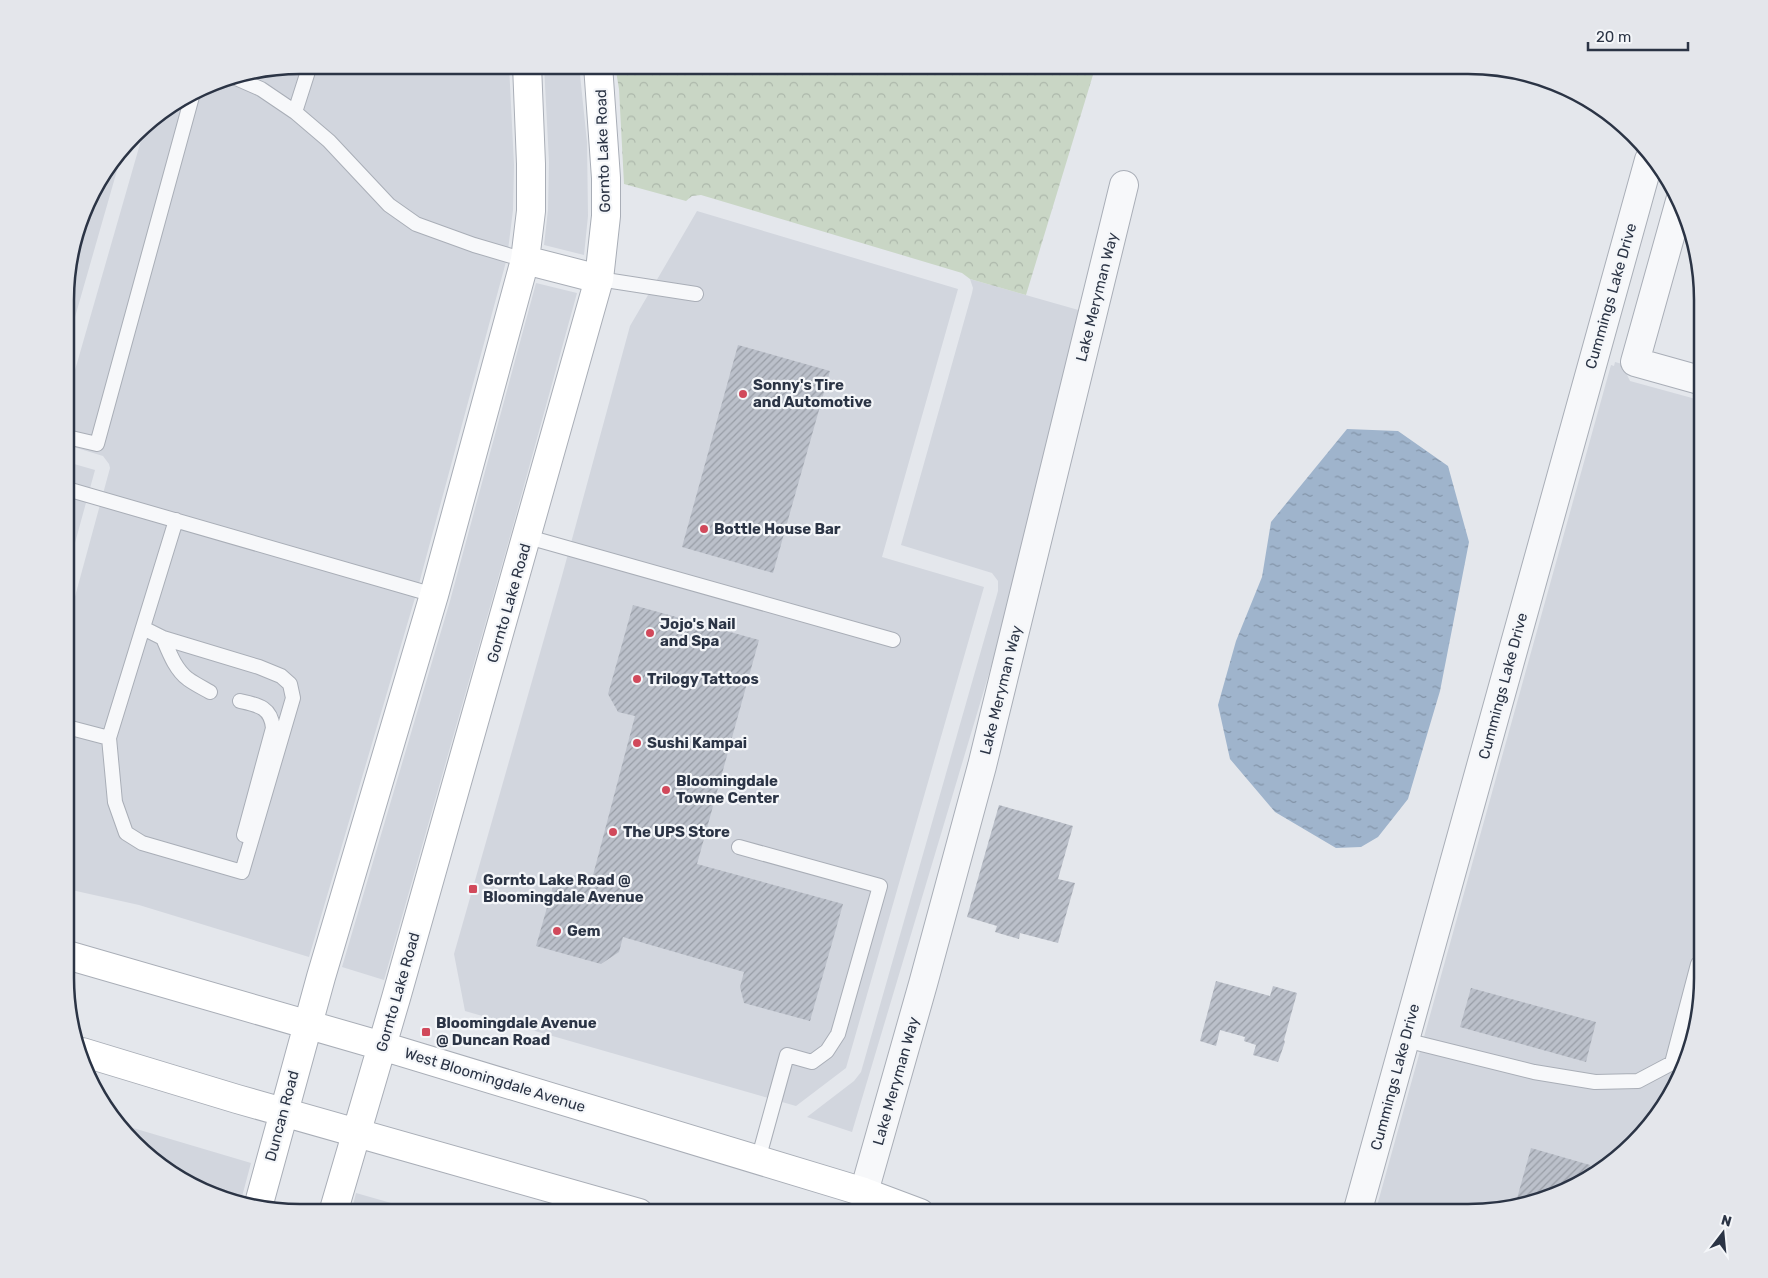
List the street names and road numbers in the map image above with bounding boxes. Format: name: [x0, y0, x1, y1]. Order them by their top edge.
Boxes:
street label: Gornto Lake Road: [592, 89, 614, 213]
street label: Cummings Lake Drive: [1582, 221, 1640, 371]
street label: Lake Meryman Way: [1072, 230, 1122, 364]
street label: Gornto Lake Road: [483, 541, 535, 665]
street label: Cummings Lake Drive: [1475, 611, 1531, 761]
street label: Lake Meryman Way: [976, 623, 1026, 757]
street label: Gornto Lake Road: [372, 930, 424, 1054]
street label: Cummings Lake Drive: [1367, 1002, 1423, 1152]
street label: Lake Meryman Way: [869, 1015, 923, 1147]
street label: West Bloomingdale Avenue: [402, 1044, 588, 1116]
street label: Duncan Road: [261, 1069, 303, 1163]

